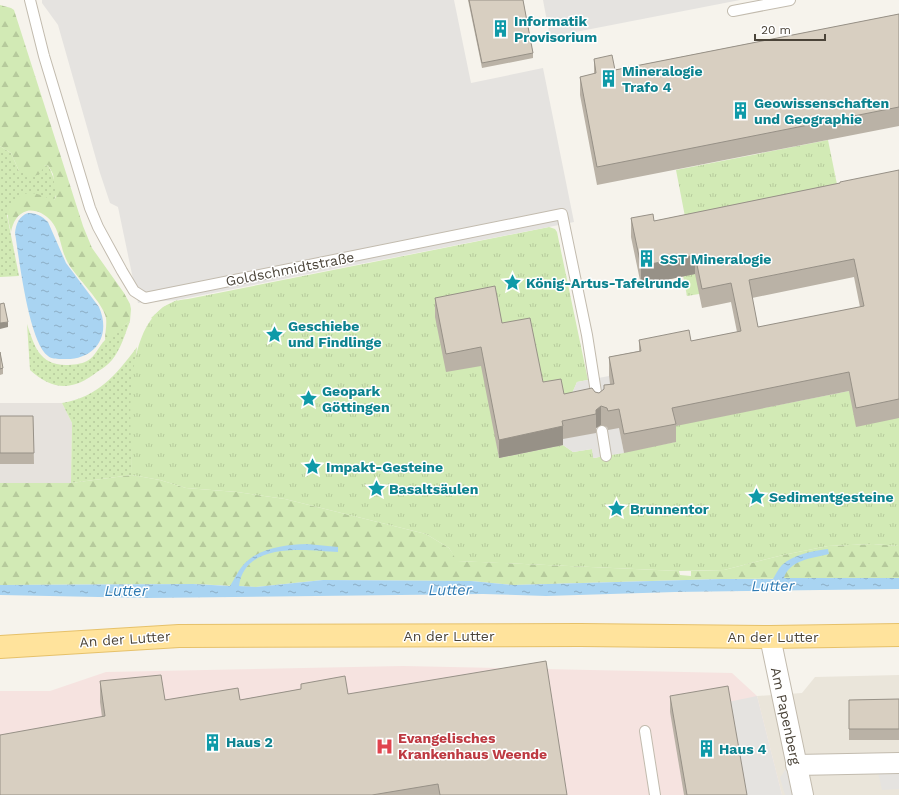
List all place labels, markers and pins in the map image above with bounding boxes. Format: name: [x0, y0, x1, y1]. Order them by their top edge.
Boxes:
place label: Informatik Provisorium: [514, 13, 597, 45]
building icon: Informatik Provisorium: [491, 19, 511, 39]
place label: Mineralogie Trafo 4: [622, 63, 703, 95]
building icon: Mineralogie Trafo 4: [599, 69, 619, 89]
place label: Geowissenschaften und Geographie: [754, 95, 889, 127]
building icon: Geowissenschaften und Geographie: [731, 101, 751, 121]
building icon: SST Mineralogie: [637, 249, 657, 269]
place label: SST Mineralogie: [660, 251, 771, 267]
place icon: König-Artus-Tafelrunde: [503, 273, 523, 293]
place label: König-Artus-Tafelrunde: [526, 275, 689, 291]
place label: Geschiebe und Findlinge: [288, 318, 382, 350]
place icon: Geschiebe und Findlinge: [265, 324, 285, 344]
place label: Geopark Göttingen: [322, 383, 390, 415]
place icon: Geopark Göttingen: [299, 389, 319, 409]
place icon: Impakt-Gesteine: [303, 457, 323, 477]
place label: Impakt-Gesteine: [326, 459, 443, 475]
place icon: Basaltsäulen: [366, 479, 386, 499]
place label: Basaltsäulen: [389, 481, 478, 497]
place icon: Sedimentgesteine: [746, 487, 766, 507]
place label: Sedimentgesteine: [769, 489, 894, 505]
place icon: Brunnentor: [607, 499, 627, 519]
place label: Brunnentor: [630, 501, 709, 517]
place label: Evangelisches Krankenhaus Weende: [398, 730, 547, 762]
building icon: Haus 2: [203, 732, 223, 752]
place label: Haus 2: [226, 734, 273, 750]
hospital icon: Evangelisches Krankenhaus Weende: [375, 736, 395, 756]
building icon: Haus 4: [696, 739, 716, 759]
place label: Haus 4: [719, 741, 767, 757]

